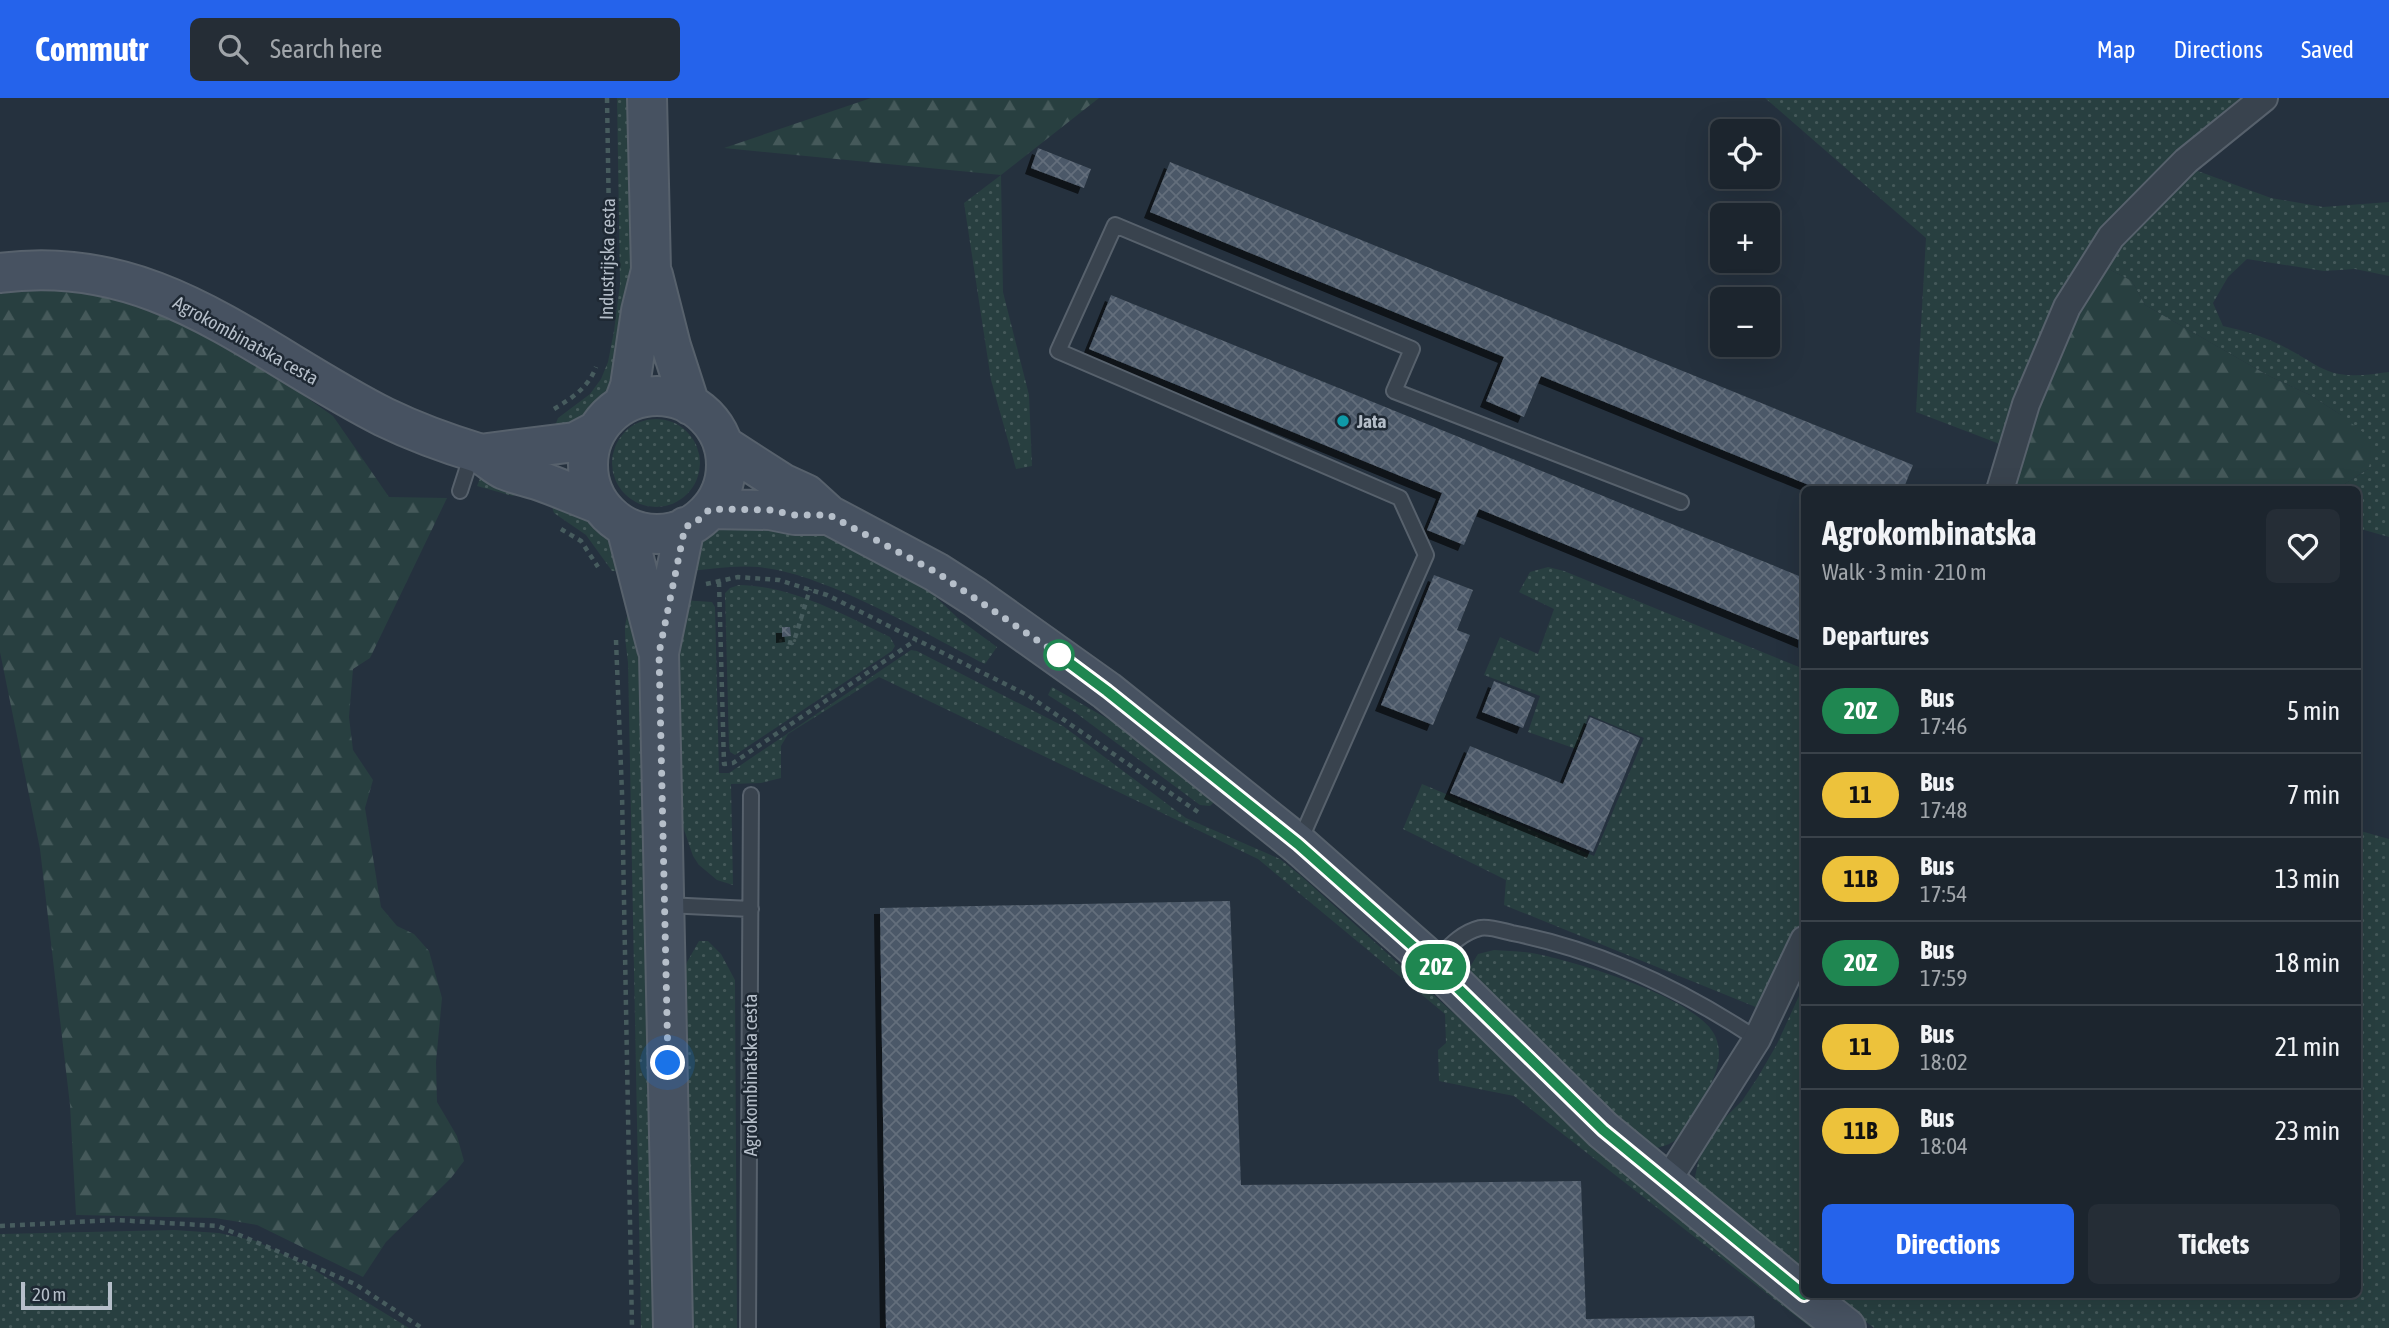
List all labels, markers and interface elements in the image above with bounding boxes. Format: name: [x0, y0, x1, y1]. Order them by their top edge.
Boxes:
search box: [190, 18, 680, 81]
text: Commutr: [35, 30, 148, 68]
icon: search: [214, 30, 252, 68]
text: Search here: [270, 34, 382, 64]
text: Map: [2097, 36, 2135, 63]
text: Directions: [2173, 36, 2263, 63]
text: Saved: [2301, 36, 2354, 63]
map controls: [1710, 119, 1780, 357]
button: locate: [1710, 119, 1780, 189]
street label: Industrijska cesta: [595, 198, 619, 320]
button: +: [1710, 203, 1780, 273]
button: −: [1710, 287, 1780, 357]
street label: Agrokombinatska cesta: [170, 291, 322, 389]
place label: Jata: [1356, 410, 1386, 432]
marker: Jata: [1335, 413, 1351, 429]
button: heart: [2266, 509, 2340, 583]
text: Agrokombinatska: [1822, 514, 2036, 552]
text: Walk · 3 min · 210 m: [1822, 559, 1986, 585]
text: Departures: [1822, 621, 1929, 651]
unlabelled marker: [1044, 640, 1074, 670]
text: Bus: [1920, 683, 1954, 713]
text: 5 min: [2287, 696, 2340, 726]
text: 20Z: [1844, 697, 1877, 724]
text: 17:46: [1920, 713, 1967, 739]
text: Bus: [1920, 767, 1954, 797]
text: 7 min: [2287, 780, 2340, 810]
text: 11: [1849, 781, 1872, 808]
text: 17:48: [1920, 797, 1967, 823]
text: Bus: [1920, 851, 1954, 881]
text: 13 min: [2275, 864, 2340, 894]
text: 11B: [1844, 865, 1877, 892]
text: 17:54: [1920, 881, 1967, 907]
text: Bus: [1920, 935, 1954, 965]
line badge: 20Z: [1396, 944, 1476, 990]
text: 18 min: [2275, 948, 2340, 978]
text: 20Z: [1844, 949, 1877, 976]
text: 20Z: [1419, 953, 1453, 980]
text: 17:59: [1920, 965, 1967, 991]
street label: Agrokombinatska cesta: [739, 994, 761, 1156]
text: Bus: [1920, 1019, 1954, 1049]
text: 21 min: [2275, 1032, 2340, 1062]
text: 11: [1849, 1033, 1872, 1060]
your location: [650, 1045, 685, 1080]
text: 18:02: [1920, 1049, 1968, 1075]
text: Bus: [1920, 1103, 1954, 1133]
text: 23 min: [2275, 1116, 2340, 1146]
text: 11B: [1844, 1117, 1877, 1144]
text: 18:04: [1920, 1133, 1968, 1159]
button: Directions: [1822, 1204, 2074, 1284]
button: Tickets: [2088, 1204, 2340, 1284]
scale bar: [21, 1279, 112, 1311]
text: 20 m: [32, 1283, 66, 1305]

